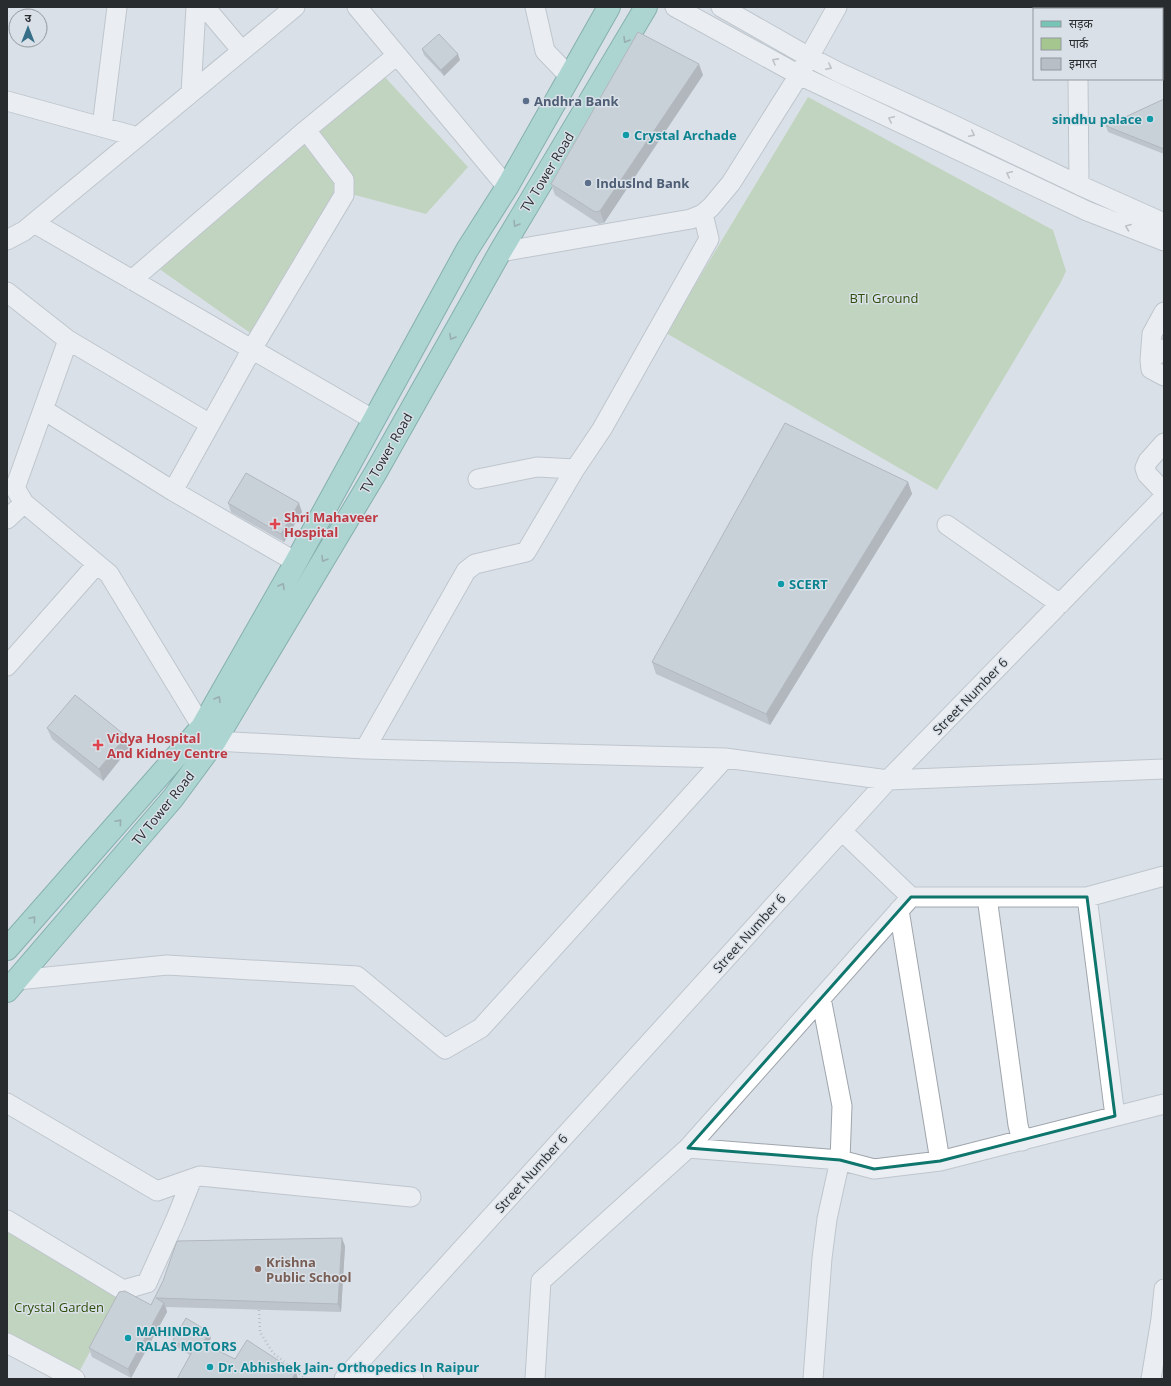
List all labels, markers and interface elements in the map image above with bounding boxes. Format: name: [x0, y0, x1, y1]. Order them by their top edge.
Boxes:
north arrow: [8, 8, 48, 48]
legend: [1033, 8, 1163, 80]
text: उ: [25, 10, 32, 25]
text: सड़क: [1069, 15, 1094, 32]
text: पार्क: [1069, 35, 1089, 52]
one-way arrow: [623, 36, 631, 43]
text: इमारत: [1069, 55, 1098, 72]
one-way arrow: [771, 59, 779, 66]
one-way arrow: [824, 62, 832, 70]
place label: Andhra Bank: [534, 92, 620, 110]
marker: Andhra Bank: [521, 96, 531, 106]
place label: sindhu palace: [1052, 110, 1142, 128]
marker: sindhu palace: [1145, 114, 1155, 124]
one-way arrow: [888, 116, 896, 124]
place label: Crystal Archade: [634, 126, 737, 144]
street label: TV Tower Road: [516, 129, 578, 215]
one-way arrow: [968, 129, 975, 137]
marker: Crystal Archade: [621, 130, 631, 140]
one-way arrow: [1005, 171, 1013, 179]
place label: Induslnd Bank: [596, 174, 690, 192]
marker: Induslnd Bank: [583, 178, 593, 188]
one-way arrow: [513, 220, 521, 227]
one-way arrow: [1124, 223, 1131, 231]
park label: BTI Ground: [849, 289, 919, 307]
one-way arrow: [449, 333, 456, 340]
street label: TV Tower Road: [356, 409, 416, 497]
place label: Shri Mahaveer Hospital: [284, 508, 378, 541]
marker: Shri Mahaveer Hospital: [269, 518, 281, 530]
one-way arrow: [321, 555, 328, 562]
place label: SCERT: [789, 575, 828, 593]
marker: SCERT: [776, 579, 786, 589]
one-way arrow: [278, 583, 285, 590]
street label: Street Number 6: [928, 653, 1012, 739]
one-way arrow: [213, 696, 220, 703]
place label: Vidya Hospital And Kidney Centre: [107, 729, 228, 762]
marker: Vidya Hospital And Kidney Centre: [92, 739, 104, 751]
street label: TV Tower Road: [128, 767, 198, 849]
one-way arrow: [114, 819, 121, 826]
street label: Street Number 6: [709, 890, 789, 976]
one-way arrow: [28, 917, 35, 924]
street label: Street Number 6: [491, 1130, 571, 1216]
place label: Krishna Public School: [266, 1253, 351, 1286]
marker: Krishna Public School: [253, 1264, 263, 1274]
park label: Crystal Garden: [14, 1298, 104, 1316]
place label: MAHINDRA RALAS MOTORS: [136, 1322, 237, 1355]
marker: MAHINDRA RALAS MOTORS: [123, 1333, 133, 1343]
place label: Dr. Abhishek Jain- Orthopedics In Raipur: [218, 1358, 479, 1376]
marker: Dr. Abhishek Jain- Orthopedics In Raipur: [205, 1362, 215, 1372]

